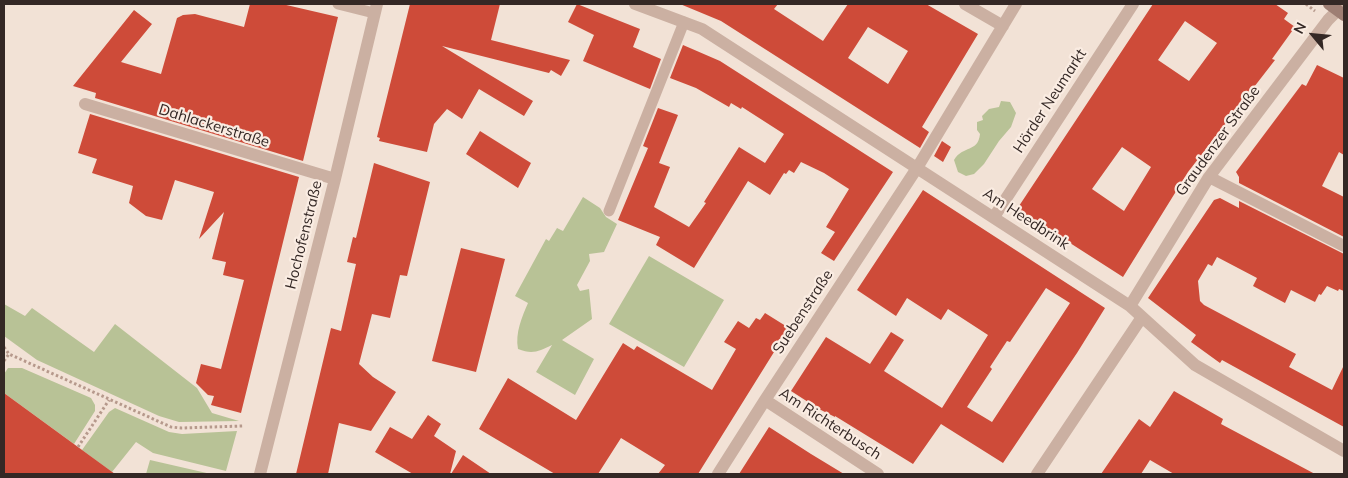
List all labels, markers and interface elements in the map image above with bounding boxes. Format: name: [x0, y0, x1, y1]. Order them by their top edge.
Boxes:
north arrow: [1288, 10, 1338, 60]
text: N: [1289, 19, 1310, 37]
street label: Hörder Neumarkt: [1010, 46, 1090, 156]
street label: Graudenzer Straße: [1172, 82, 1264, 200]
street label: Dahlackerstraße: [157, 101, 271, 151]
street label: Hochofenstraße: [282, 179, 326, 291]
street label: Am Heedbrink: [979, 184, 1073, 254]
street label: Suebenstraße: [769, 267, 837, 357]
street label: Am Richterbusch: [775, 384, 885, 464]

